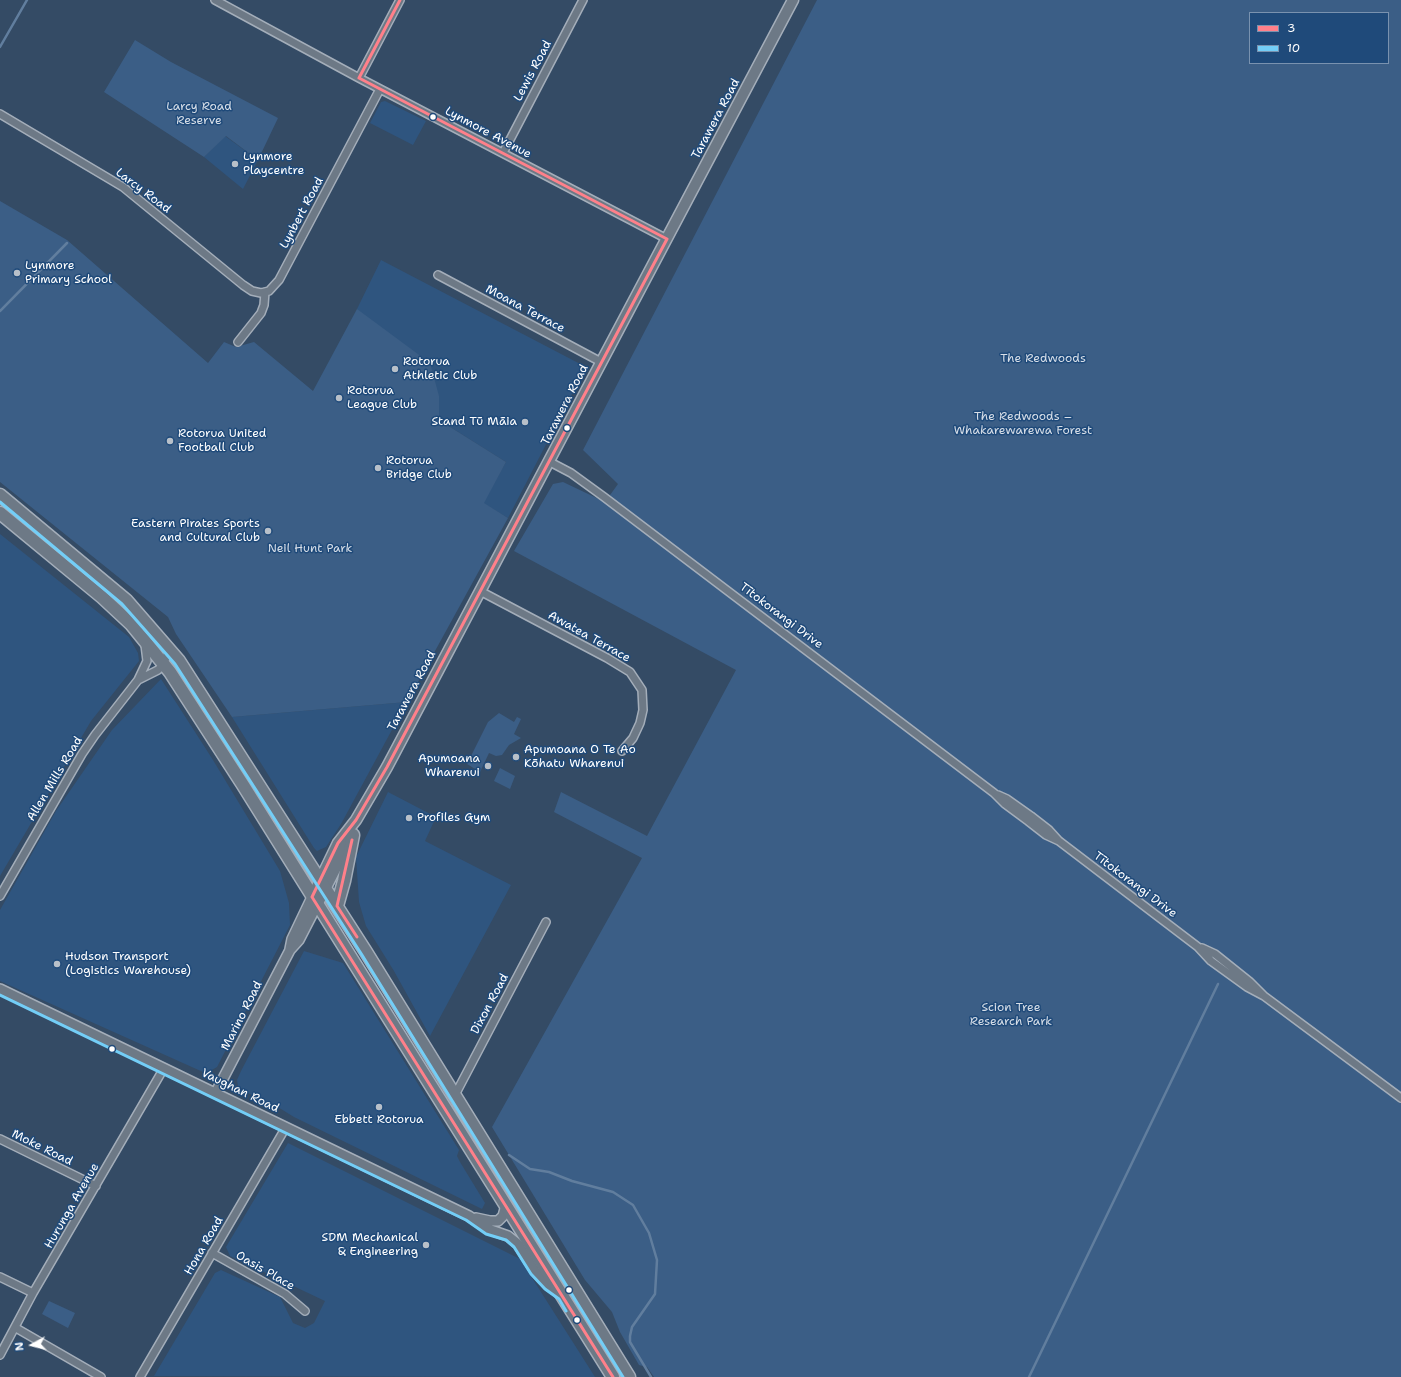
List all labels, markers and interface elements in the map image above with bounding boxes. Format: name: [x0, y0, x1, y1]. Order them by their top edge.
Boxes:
legend: [1249, 12, 1389, 64]
text: 3: [1287, 20, 1295, 36]
street label: Lewis Road: [511, 38, 555, 104]
text: 10: [1287, 40, 1300, 56]
street label: Tarawera Road: [689, 76, 743, 162]
park label: Larcy Road Reserve: [166, 100, 232, 128]
street label: Lynmore Avenue: [442, 104, 534, 162]
unlabelled marker: [428, 112, 438, 122]
place label: Lynmore Playcentre: [243, 150, 304, 178]
marker: Lynmore Playcentre: [230, 159, 240, 169]
street label: Larcy Road: [112, 166, 174, 216]
street label: Lynbert Road: [277, 175, 327, 251]
place label: Lynmore Primary School: [25, 259, 112, 287]
marker: Lynmore Primary School: [12, 268, 22, 278]
street label: Moana Terrace: [483, 282, 567, 336]
park label: The Redwoods: [1000, 352, 1086, 366]
place label: Rotorua Athletic Club: [403, 355, 477, 383]
street label: Tarawera Road: [538, 362, 592, 448]
marker: Rotorua Athletic Club: [390, 364, 400, 374]
place label: Rotorua League Club: [347, 384, 417, 412]
marker: Rotorua League Club: [334, 393, 344, 403]
park label: The Redwoods – Whakarewarewa Forest: [954, 410, 1092, 438]
place label: Stand Tū Māia: [431, 415, 517, 429]
marker: Stand Tū Māia: [520, 417, 530, 427]
unlabelled marker: [562, 423, 572, 433]
place label: Rotorua United Football Club: [178, 427, 266, 455]
marker: Rotorua United Football Club: [165, 436, 175, 446]
place label: Rotorua Bridge Club: [386, 454, 452, 482]
marker: Rotorua Bridge Club: [373, 463, 383, 473]
place label: Eastern Pirates Sports and Cultural Club: [131, 517, 260, 545]
marker: Eastern Pirates Sports and Cultural Club: [263, 526, 273, 536]
park label: Neil Hunt Park: [268, 542, 352, 556]
street label: Tītokorangi Drive: [736, 580, 826, 652]
street label: Awatea Terrace: [545, 608, 633, 666]
street label: Tarawera Road: [385, 648, 439, 734]
street label: Allen Mills Road: [24, 734, 86, 824]
place label: Apumoana O Te Ao Kōhatu Wharenui: [524, 743, 636, 771]
place label: Apumoana Wharenui: [418, 752, 480, 780]
marker: Apumoana O Te Ao Kōhatu Wharenui: [511, 752, 521, 762]
marker: Apumoana Wharenui: [483, 761, 493, 771]
place label: Profiles Gym: [417, 811, 490, 825]
marker: Profiles Gym: [404, 813, 414, 823]
street label: Tītokorangi Drive: [1090, 849, 1180, 921]
place label: Hudson Transport (Logistics Warehouse): [65, 950, 191, 978]
marker: Hudson Transport (Logistics Warehouse): [52, 959, 62, 969]
street label: Dixon Road: [468, 971, 512, 1037]
street label: Marino Road: [218, 979, 266, 1053]
park label: Scion Tree Research Park: [970, 1001, 1052, 1029]
unlabelled marker: [107, 1044, 117, 1054]
street label: Vaughan Road: [199, 1066, 281, 1116]
marker: Ebbett Rotorua: [374, 1102, 384, 1112]
place label: Ebbett Rotorua: [334, 1113, 424, 1127]
street label: Moke Road: [9, 1127, 75, 1169]
street label: Hurunga Avenue: [42, 1161, 102, 1251]
street label: Hona Road: [182, 1214, 226, 1278]
place label: SDM Mechanical & Engineering: [322, 1231, 418, 1259]
marker: SDM Mechanical & Engineering: [421, 1240, 431, 1250]
street label: Oasis Place: [233, 1248, 297, 1294]
unlabelled marker: [564, 1285, 574, 1295]
unlabelled marker: [572, 1315, 582, 1325]
north arrow: [12, 1325, 52, 1365]
text: N: [12, 1341, 28, 1352]

